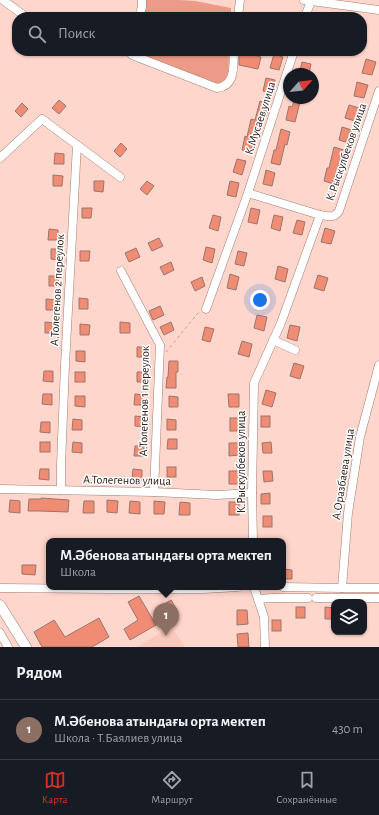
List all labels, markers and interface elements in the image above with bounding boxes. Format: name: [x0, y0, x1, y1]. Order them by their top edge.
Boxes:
search box: [12, 12, 367, 56]
icon: search: [26, 23, 48, 45]
text: Поиск: [58, 26, 96, 41]
north arrow: [283, 68, 319, 104]
street label: К.Мусаев улица: [243, 79, 279, 156]
street label: К.Рыскулбеков улица: [324, 101, 370, 203]
street label: А.Толегенов 2 переулок: [48, 233, 67, 346]
your location: [250, 290, 270, 310]
street label: А.Толегенов 1 переулок: [137, 345, 152, 456]
street label: К.Рыскулбеков улица: [235, 410, 248, 513]
street label: А.Оразбаева улица: [330, 427, 357, 521]
street label: А.Толегенов улица: [83, 473, 172, 488]
popup: [46, 538, 286, 590]
text: М.Әбенова атындағы орта мектеп: [60, 548, 272, 563]
text: Школа: [60, 566, 96, 579]
map controls: [331, 599, 367, 635]
button: layers: [331, 599, 367, 635]
pin: 1: [153, 603, 179, 636]
text: Рядом: [16, 664, 62, 681]
text: М.Әбенова атындағы орта мектеп: [54, 714, 266, 729]
text: 1: [27, 723, 31, 736]
text: 430 m: [332, 723, 363, 736]
text: Школа · Т.Баялиев улица: [54, 732, 182, 745]
tab: Карта: [42, 769, 68, 806]
tab: Маршрут: [151, 769, 193, 806]
tab: Сохранённые: [276, 769, 337, 806]

